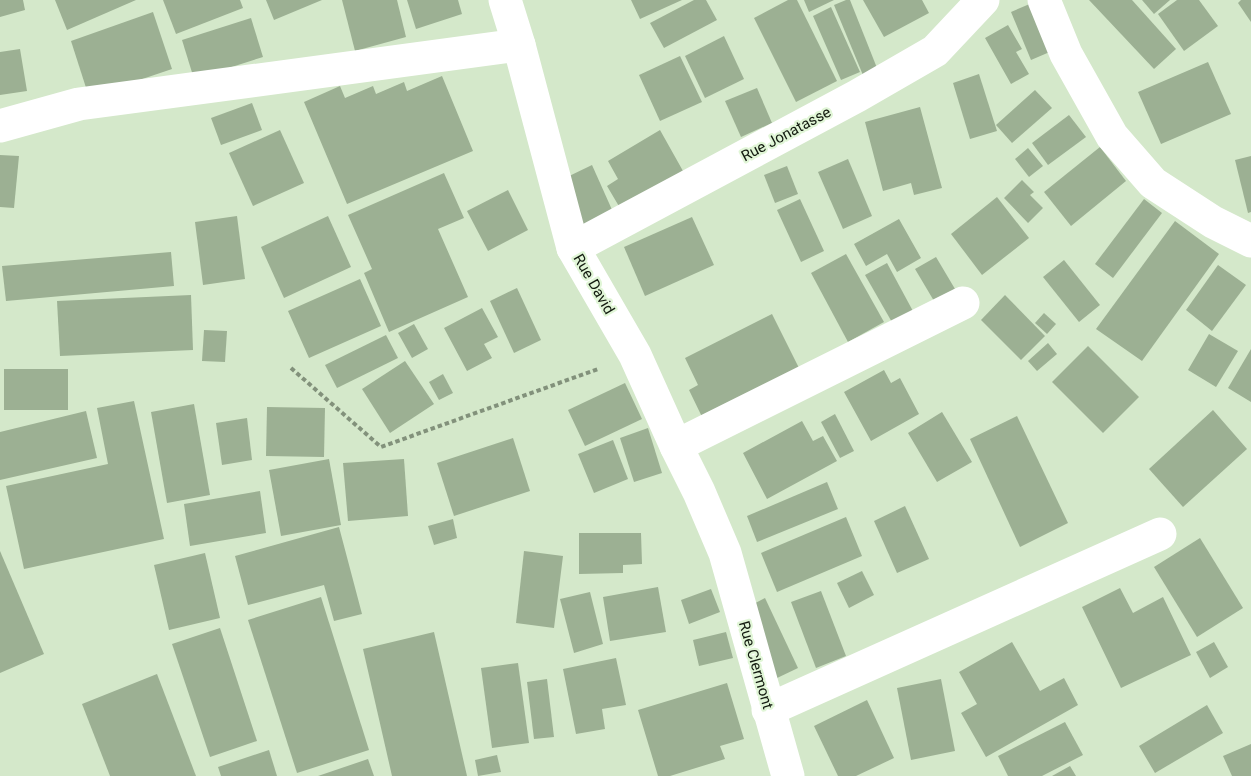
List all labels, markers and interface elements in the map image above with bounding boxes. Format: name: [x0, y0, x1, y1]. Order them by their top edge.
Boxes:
street label: Rue Jonatasse: [738, 103, 834, 165]
street label: Rue David: [570, 251, 618, 317]
street label: Rue Clermont: [735, 619, 777, 711]

